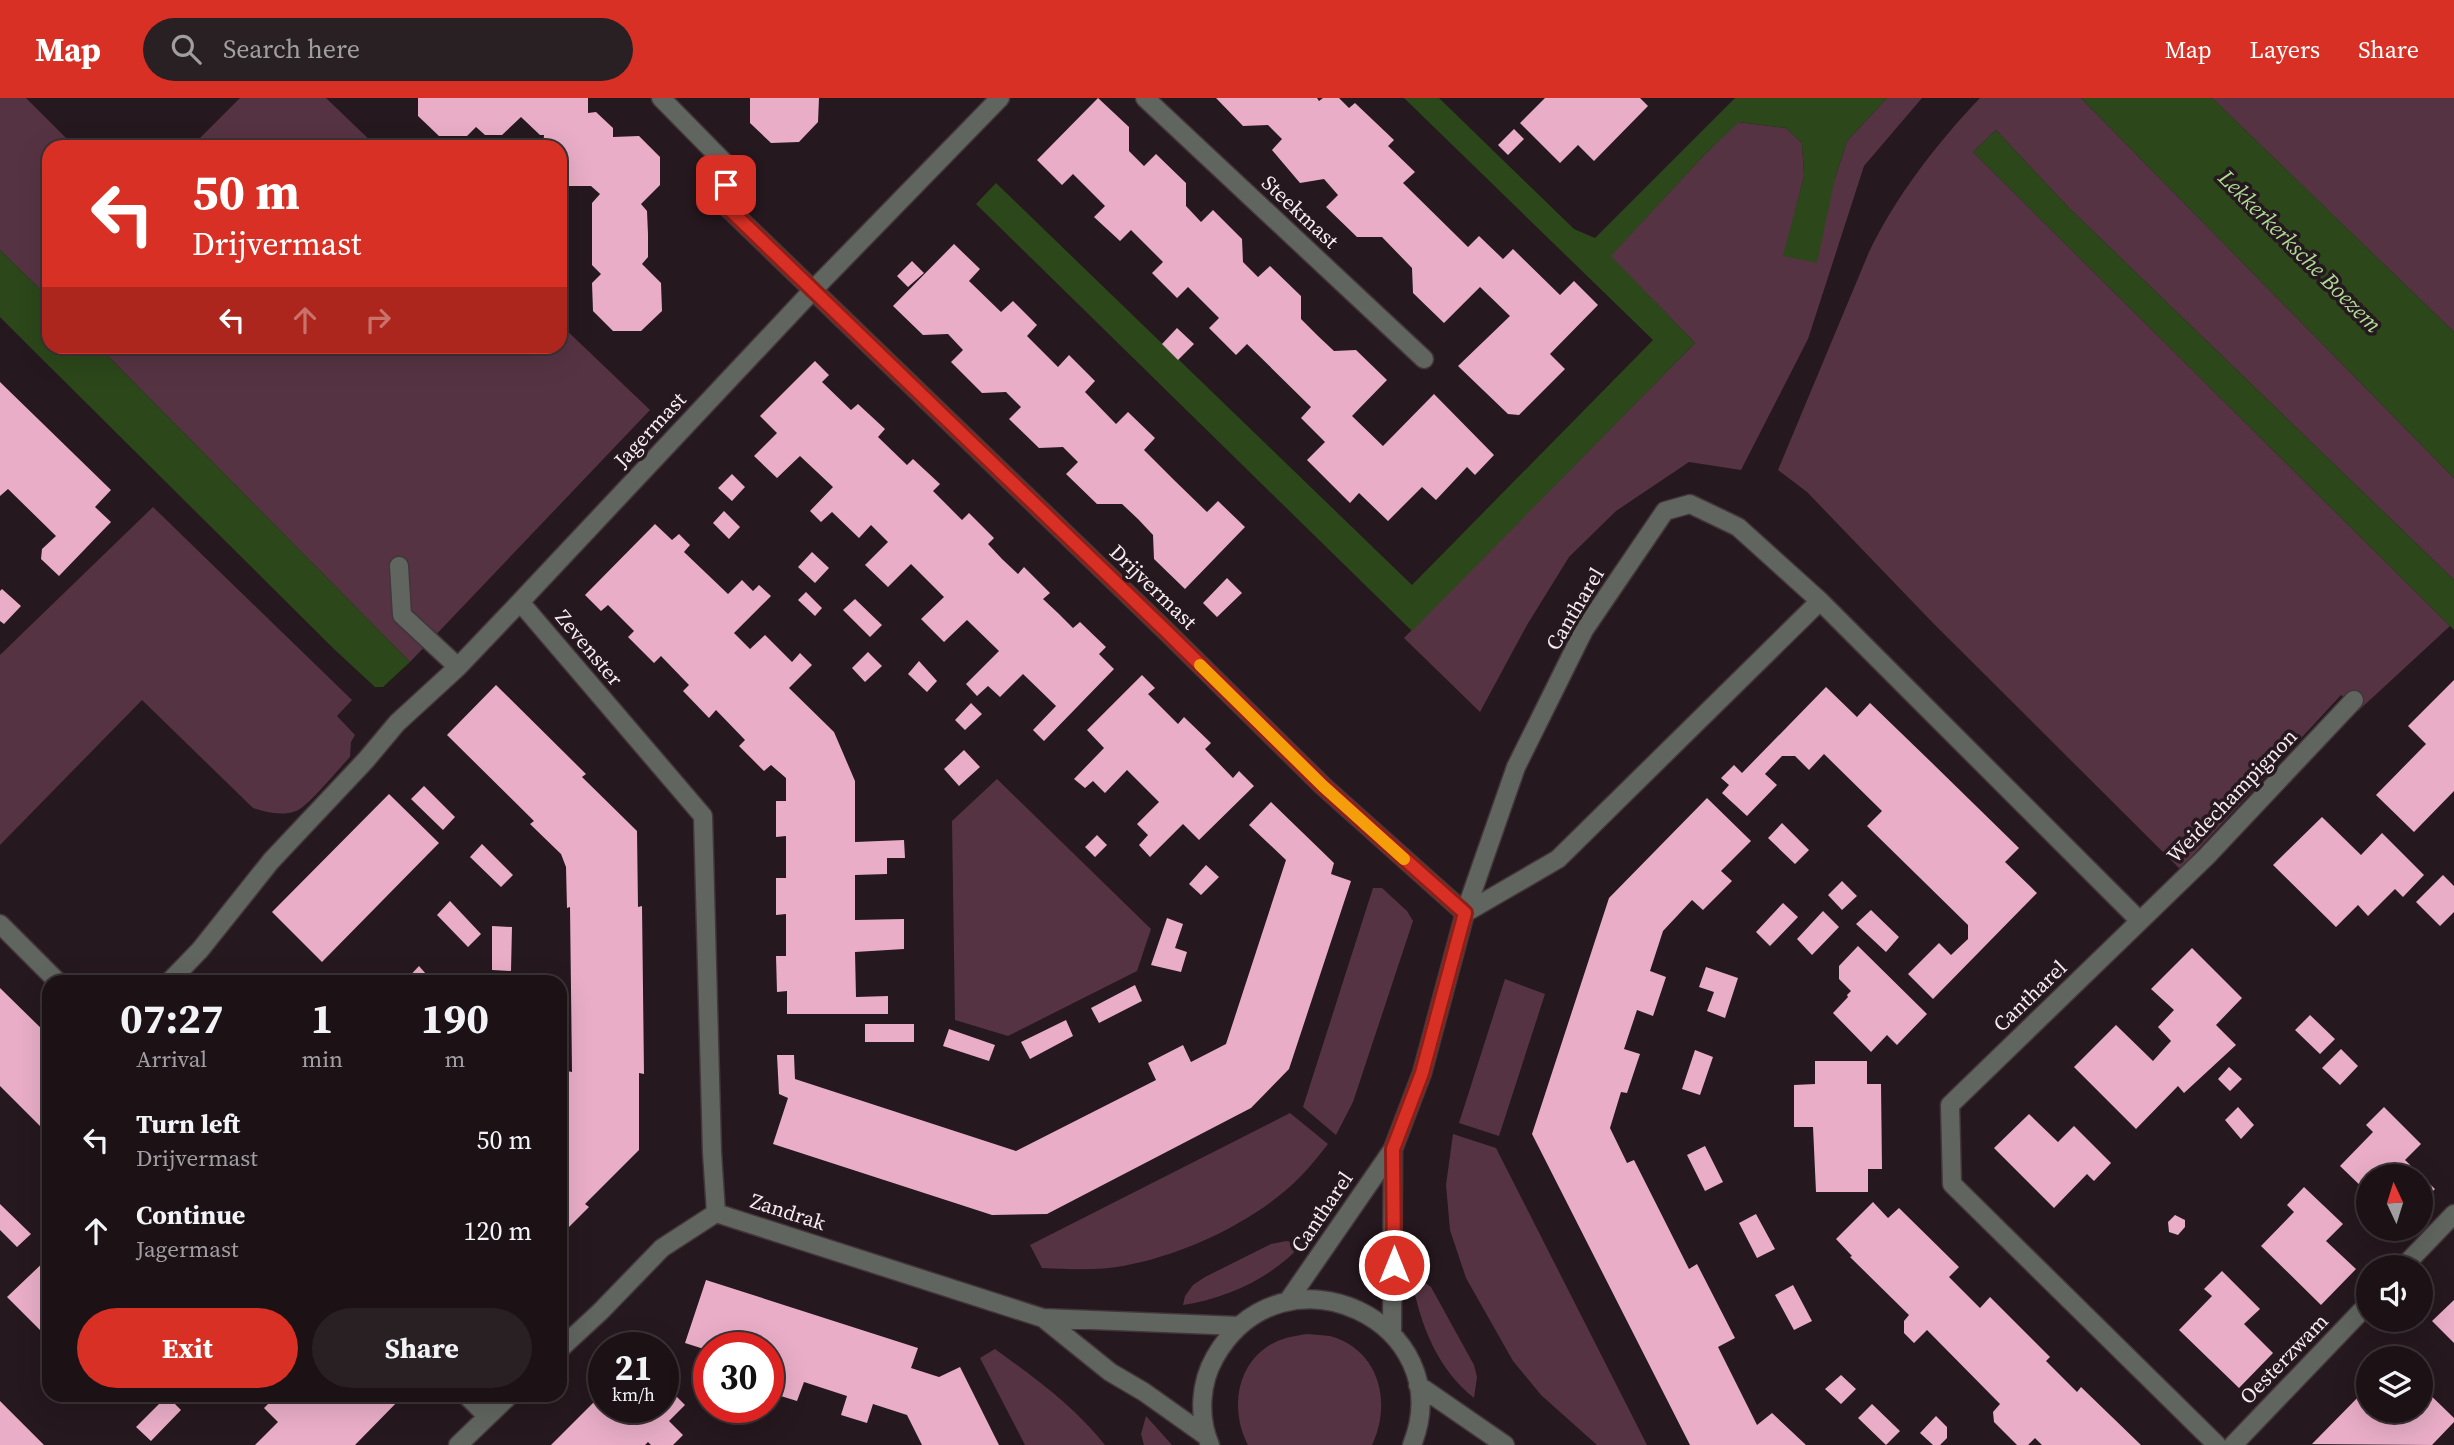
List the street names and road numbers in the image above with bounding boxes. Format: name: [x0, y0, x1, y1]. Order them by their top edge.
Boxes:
street label: Steekmast: [1255, 168, 1345, 255]
street label: Jagermast: [606, 385, 692, 475]
street label: Drijvermast: [1103, 538, 1204, 636]
street label: Cantharel: [1538, 562, 1611, 656]
street label: Zevenster: [549, 603, 630, 692]
street label: Weidechampignon: [2160, 722, 2304, 869]
street label: Cantharel: [1987, 953, 2073, 1038]
street label: Cantharel: [1284, 1166, 1359, 1258]
street label: Zandrak: [747, 1186, 830, 1237]
street label: Oesterzwam: [2233, 1307, 2334, 1410]

